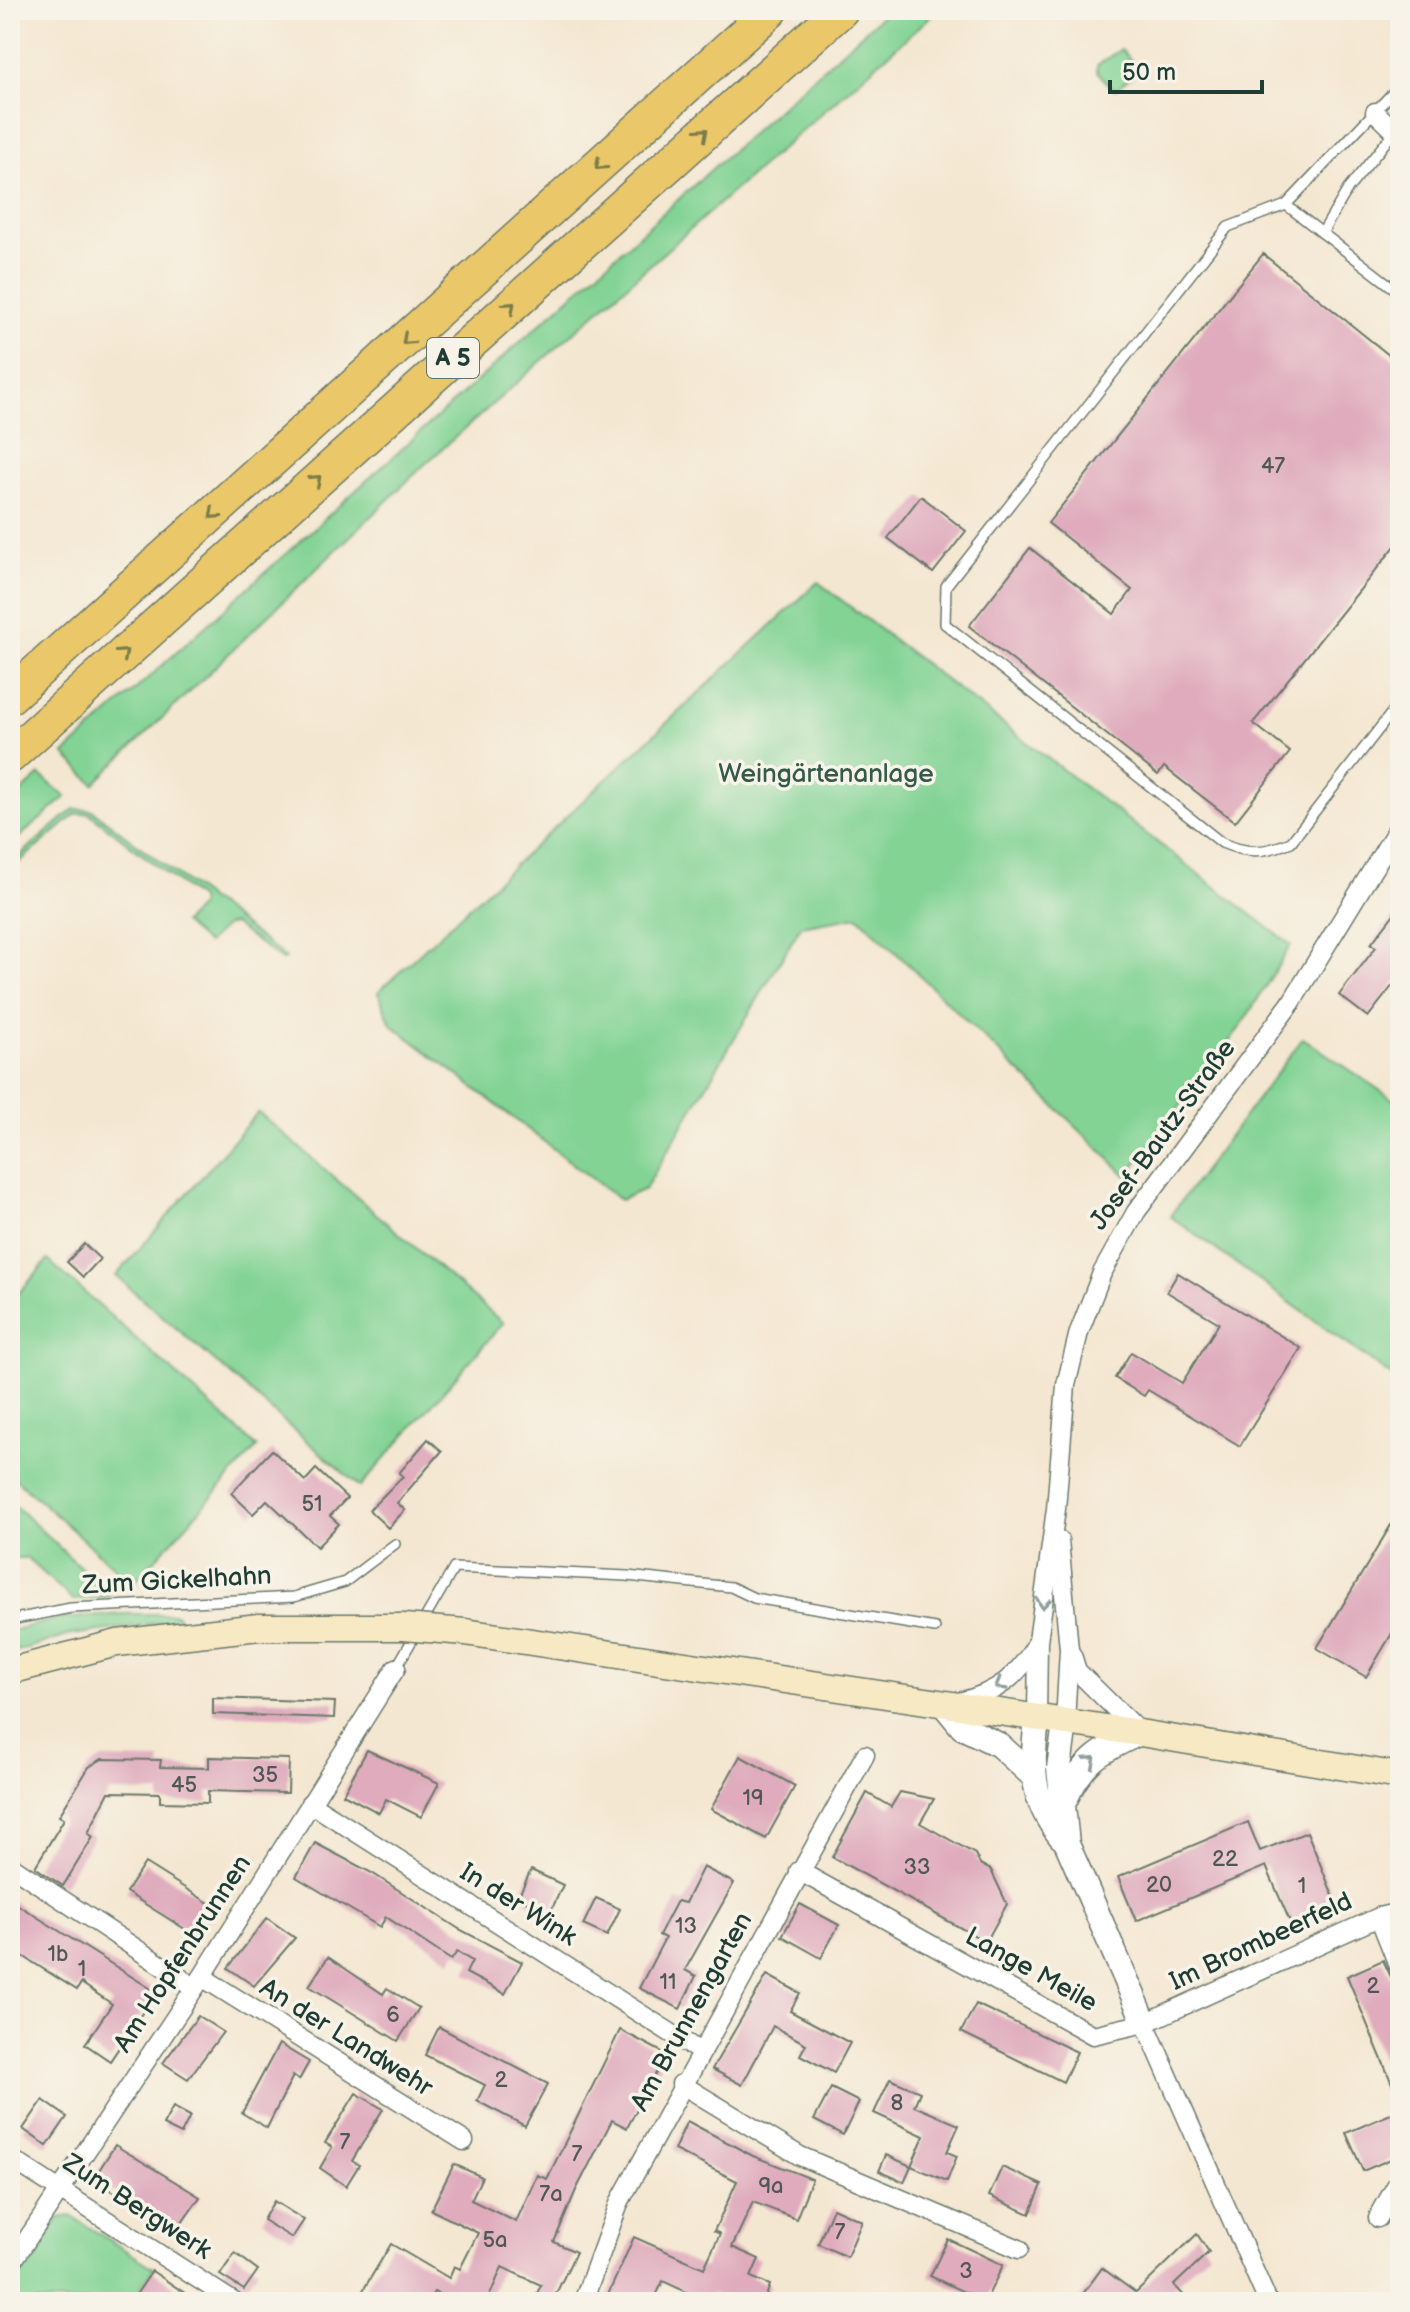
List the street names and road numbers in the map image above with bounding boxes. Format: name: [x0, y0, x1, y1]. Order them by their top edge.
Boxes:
road number: A 5: [427, 338, 479, 378]
street label: Josef-Bautz-Straße: [1084, 1034, 1242, 1236]
street label: Zum Gickelhahn: [81, 1561, 272, 1601]
street label: Am Hopfenbrunnen: [108, 1850, 258, 2058]
street label: In der Wink: [454, 1857, 582, 1953]
street label: Im Brombeerfeld: [1165, 1886, 1357, 1998]
street label: Am Brunnengarten: [625, 1907, 759, 2117]
street label: Lange Meile: [960, 1921, 1102, 2019]
street label: An der Landwehr: [254, 1972, 439, 2104]
street label: Zum Bergwerk: [56, 2147, 217, 2267]

